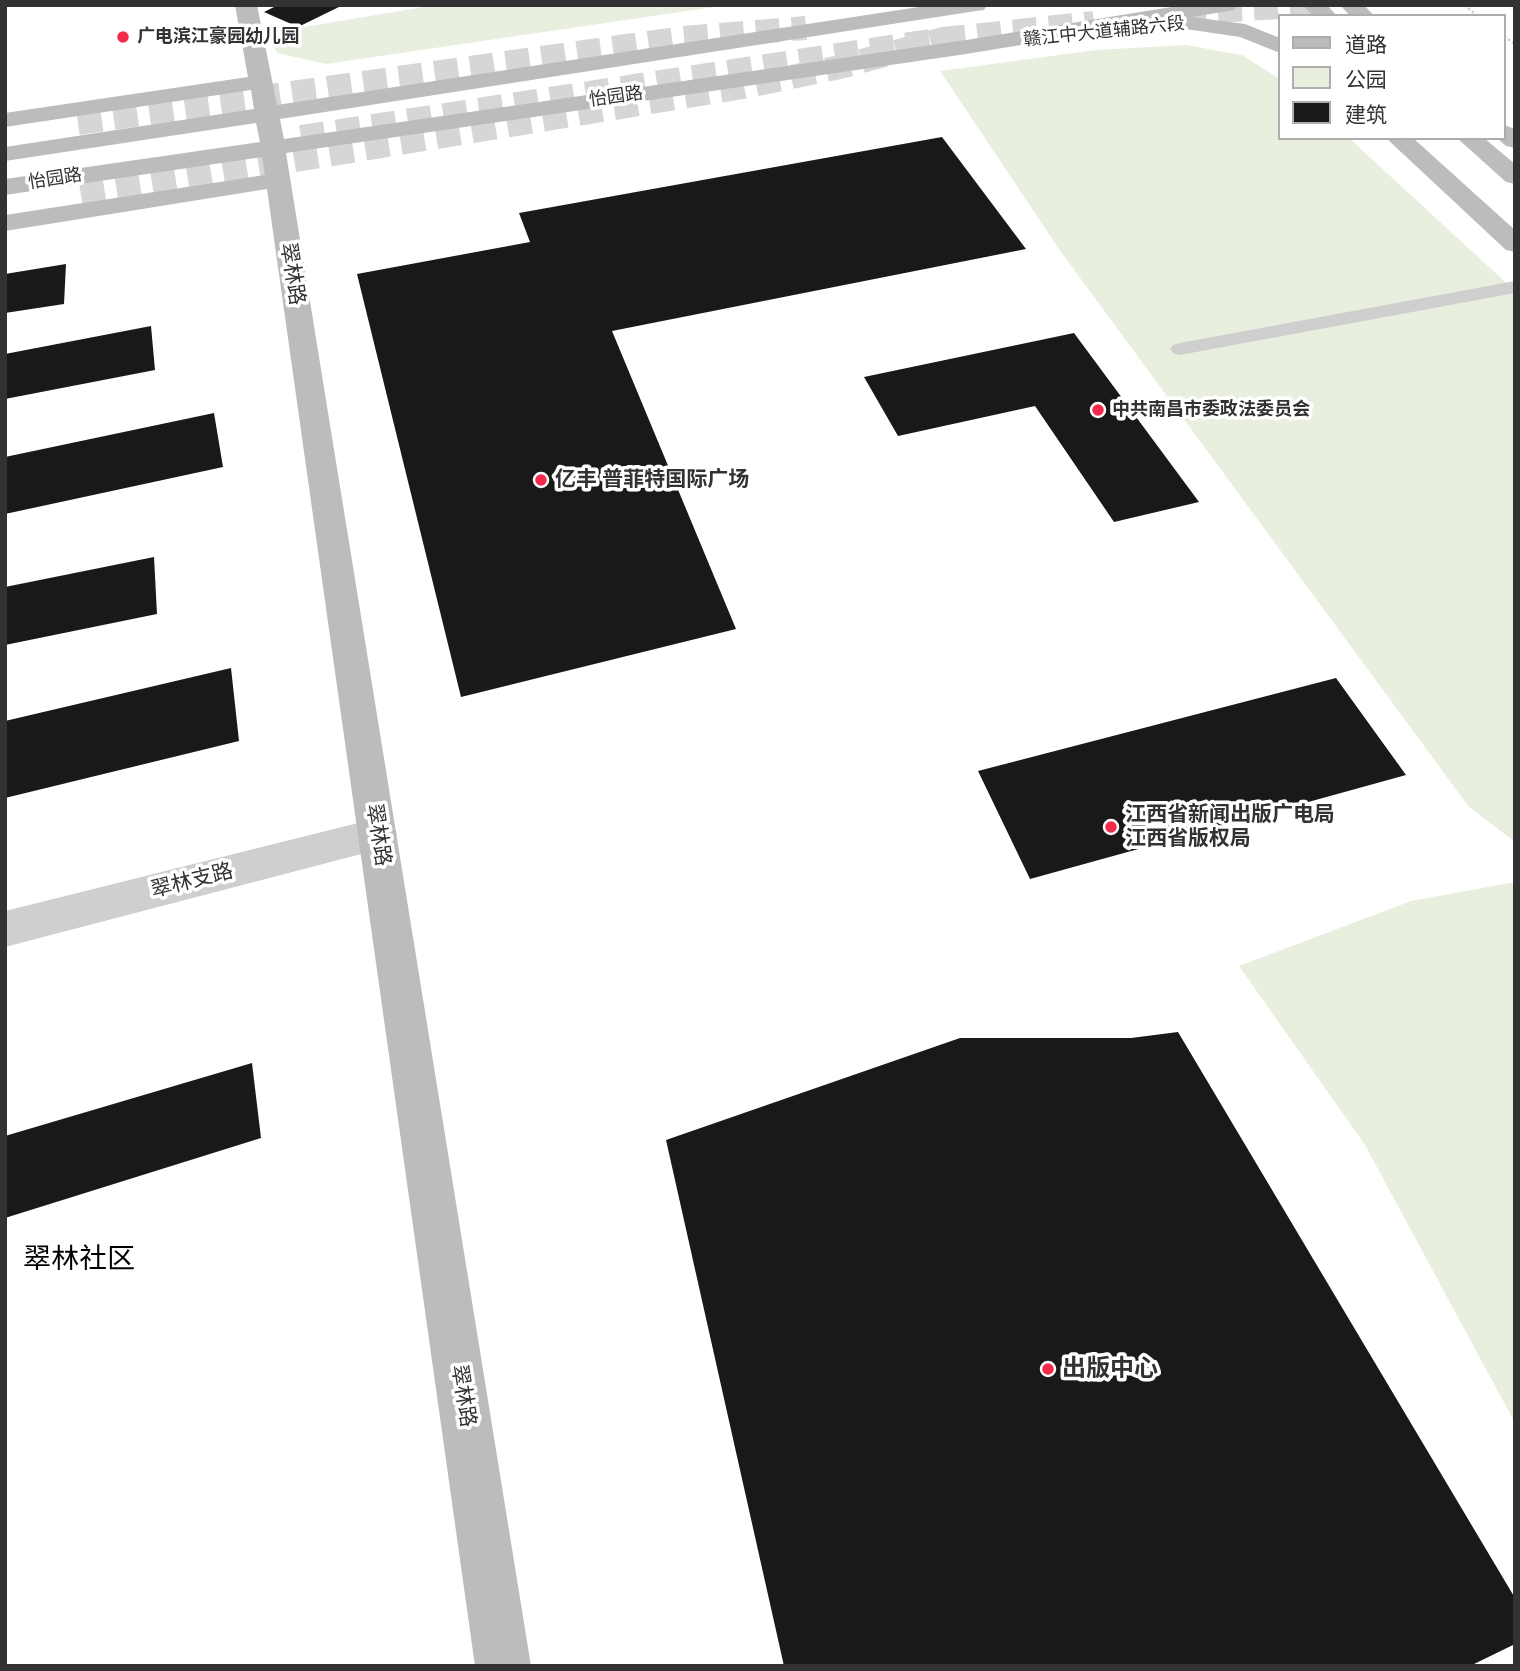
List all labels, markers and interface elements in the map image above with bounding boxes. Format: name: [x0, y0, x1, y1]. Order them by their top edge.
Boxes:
street label: 赣江中大道辅路六段: [1022, 13, 1186, 51]
legend: [1278, 14, 1506, 140]
place label: 广电滨江豪园幼儿园: [137, 26, 299, 48]
marker: 广电滨江豪园幼儿园: [115, 29, 131, 45]
text: 道路: [1345, 31, 1387, 58]
text: 公园: [1345, 66, 1387, 93]
street label: 怡园路: [588, 83, 644, 111]
text: 建筑: [1345, 101, 1387, 128]
street label: 怡园路: [27, 164, 83, 194]
street label: 翠林路: [275, 241, 309, 307]
place label: 中共南昌市委政法委员会: [1112, 399, 1310, 421]
marker: 中共南昌市委政法委员会: [1090, 402, 1106, 418]
place label: 亿丰 普菲特国际广场: [555, 467, 749, 493]
marker: 亿丰 普菲特国际广场: [533, 472, 549, 488]
street label: 翠林路: [361, 802, 395, 868]
place label: 江西省新闻出版广电局 江西省版权局: [1125, 802, 1335, 852]
marker: 江西省新闻出版广电局 江西省版权局: [1103, 819, 1119, 835]
street label: 翠林支路: [148, 859, 236, 903]
district label: 翠林社区: [23, 1243, 135, 1277]
place label: 出版中心: [1062, 1355, 1158, 1383]
marker: 出版中心: [1040, 1361, 1056, 1377]
street label: 翠林路: [446, 1363, 480, 1429]

